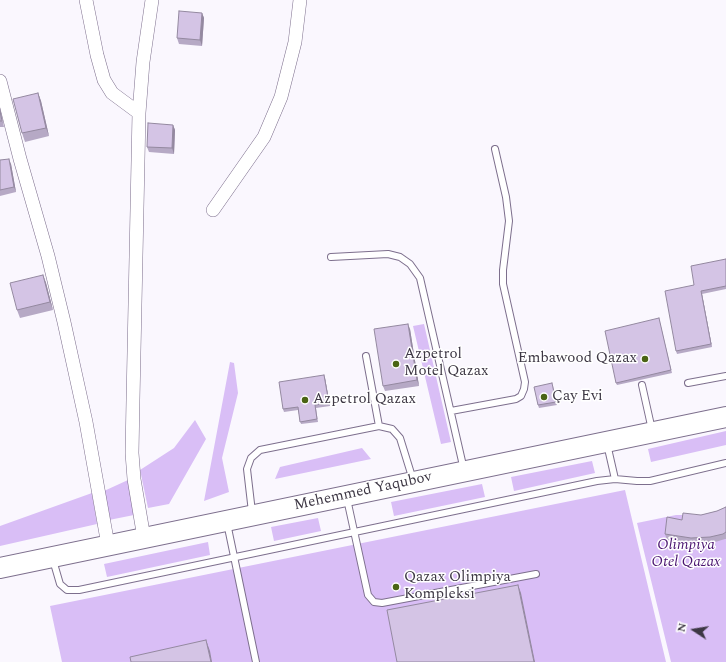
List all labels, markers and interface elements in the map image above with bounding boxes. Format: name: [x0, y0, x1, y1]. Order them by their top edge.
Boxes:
place label: Azpetrol Motel Qazax: [404, 346, 488, 381]
place label: Embawood Qazax: [518, 350, 637, 368]
marker: Embawood Qazax: [640, 354, 650, 364]
marker: Azpetrol Motel Qazax: [391, 359, 401, 369]
place label: Çay Evi: [552, 388, 603, 406]
place label: Azpetrol Qazax: [313, 391, 416, 409]
marker: Çay Evi: [539, 392, 549, 402]
marker: Azpetrol Qazax: [300, 395, 310, 405]
street label: Mehemmed Yaqubov: [292, 469, 434, 515]
park label: Olimpiya Otel Qazax: [651, 537, 721, 572]
place label: Qazax Olimpiya Kompleksi: [404, 569, 511, 604]
marker: Qazax Olimpiya Kompleksi: [391, 582, 401, 592]
north arrow: [674, 610, 714, 650]
text: N: [673, 621, 691, 634]

